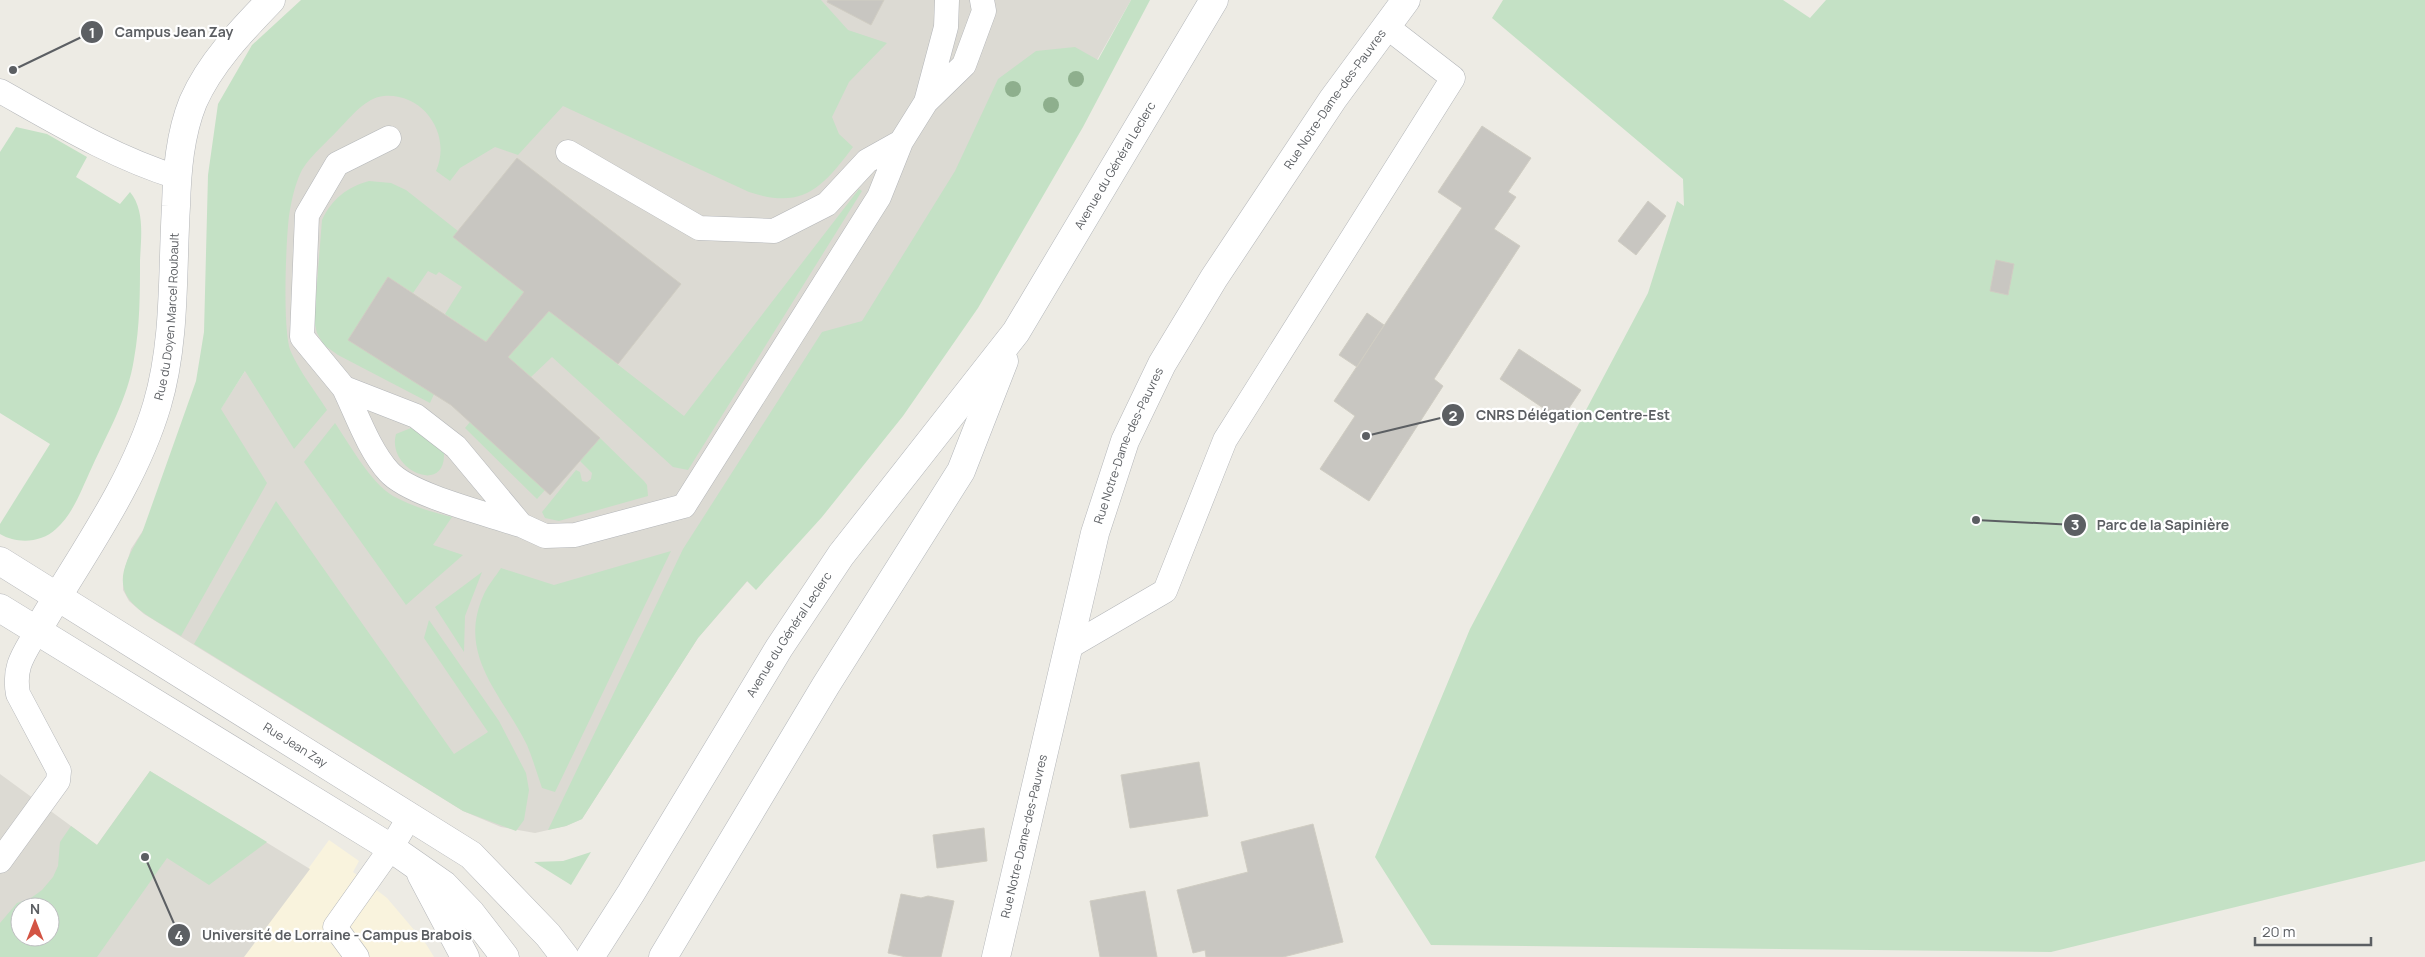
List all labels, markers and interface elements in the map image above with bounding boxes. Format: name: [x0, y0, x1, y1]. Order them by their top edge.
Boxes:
callout: Campus Jean Zay: [79, 18, 243, 47]
text: 1: [89, 22, 95, 43]
text: Campus Jean Zay: [115, 22, 233, 41]
street label: Rue Notre-Dame-des-Pauvres: [1280, 26, 1390, 172]
street label: Avenue du Général Leclerc: [1070, 98, 1160, 233]
street label: Rue du Doyen Marcel Roubault: [150, 232, 183, 402]
street label: Rue Notre-Dame-des-Pauvres: [1090, 365, 1167, 526]
callout: CNRS Délégation Centre-Est: [1441, 401, 1680, 430]
text: 2: [1449, 405, 1458, 426]
text: CNRS Délégation Centre-Est: [1476, 405, 1670, 424]
callout: Parc de la Sapinière: [2062, 510, 2240, 539]
text: 3: [2071, 514, 2079, 535]
text: Parc de la Sapinière: [2097, 515, 2229, 534]
street label: Avenue du Général Leclerc: [742, 568, 836, 700]
street label: Rue Jean Zay: [260, 718, 331, 772]
street label: Rue Notre-Dame-des-Pauvres: [996, 753, 1051, 920]
north arrow: [10, 897, 60, 947]
text: N: [30, 899, 40, 918]
scale bar: [2255, 914, 2371, 946]
callout: Université de Lorraine - Campus Brabois: [167, 921, 482, 950]
text: 20 m: [2262, 921, 2295, 942]
text: 4: [174, 925, 184, 946]
text: Université de Lorraine - Campus Brabois: [202, 925, 472, 944]

